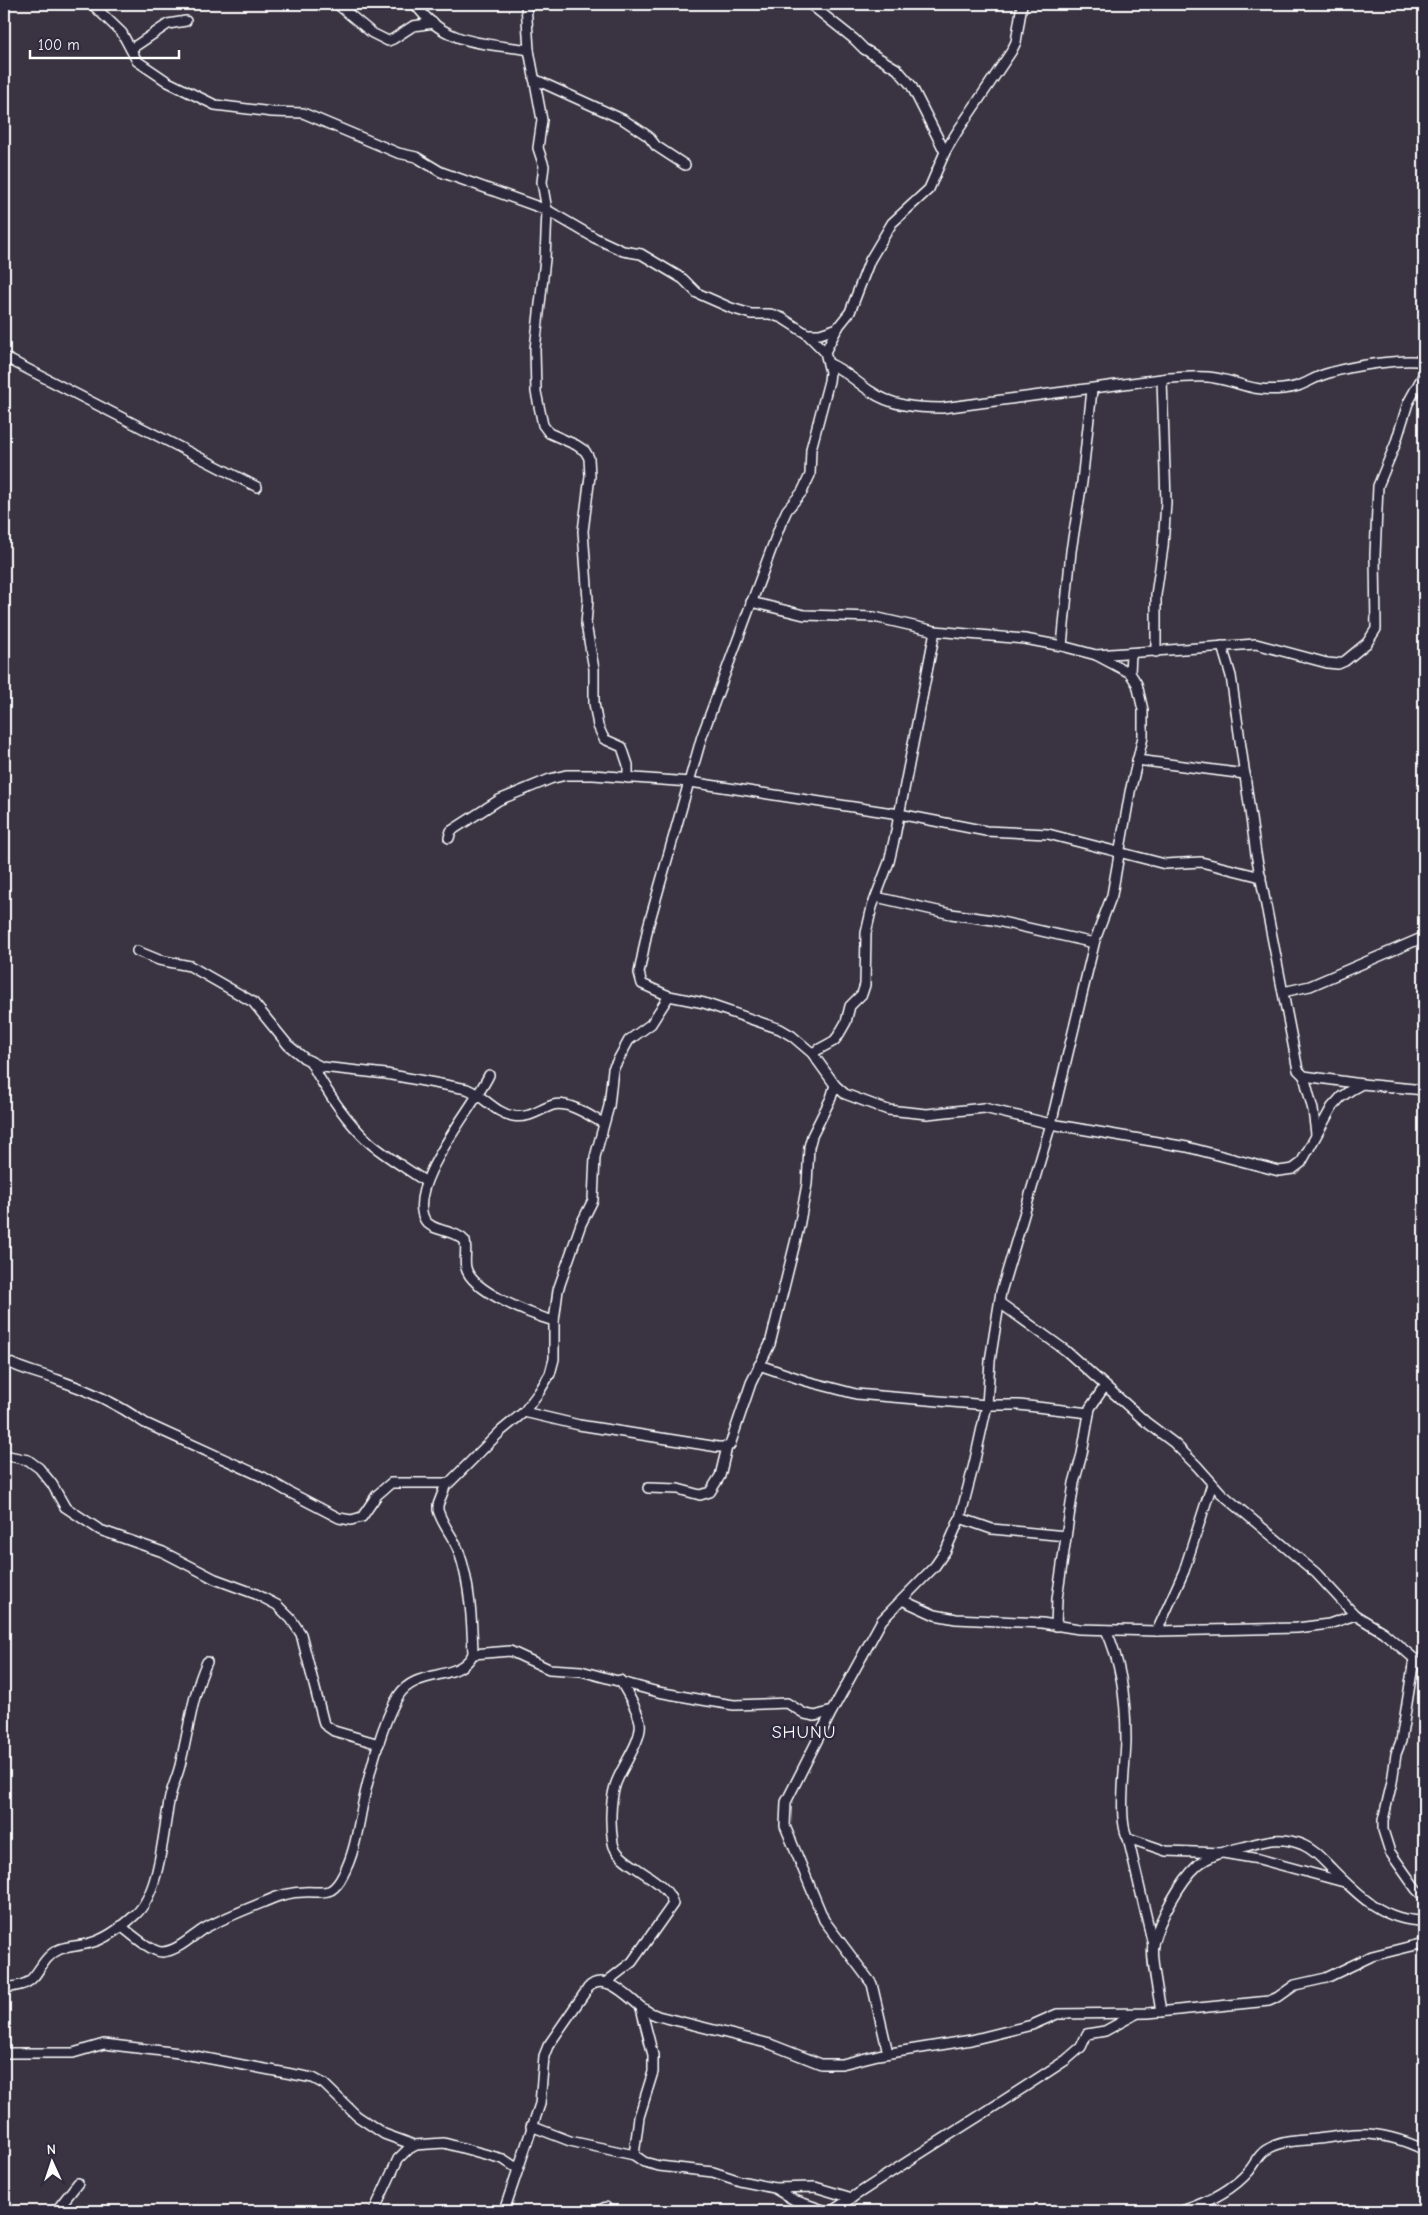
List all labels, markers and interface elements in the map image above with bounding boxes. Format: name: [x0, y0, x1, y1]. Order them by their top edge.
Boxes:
scale bar: [30, 28, 179, 60]
text: 100 m: [38, 36, 80, 54]
district label: SHUNU: [772, 1722, 836, 1743]
north arrow: [28, 2138, 78, 2188]
text: N: [46, 2141, 56, 2158]

